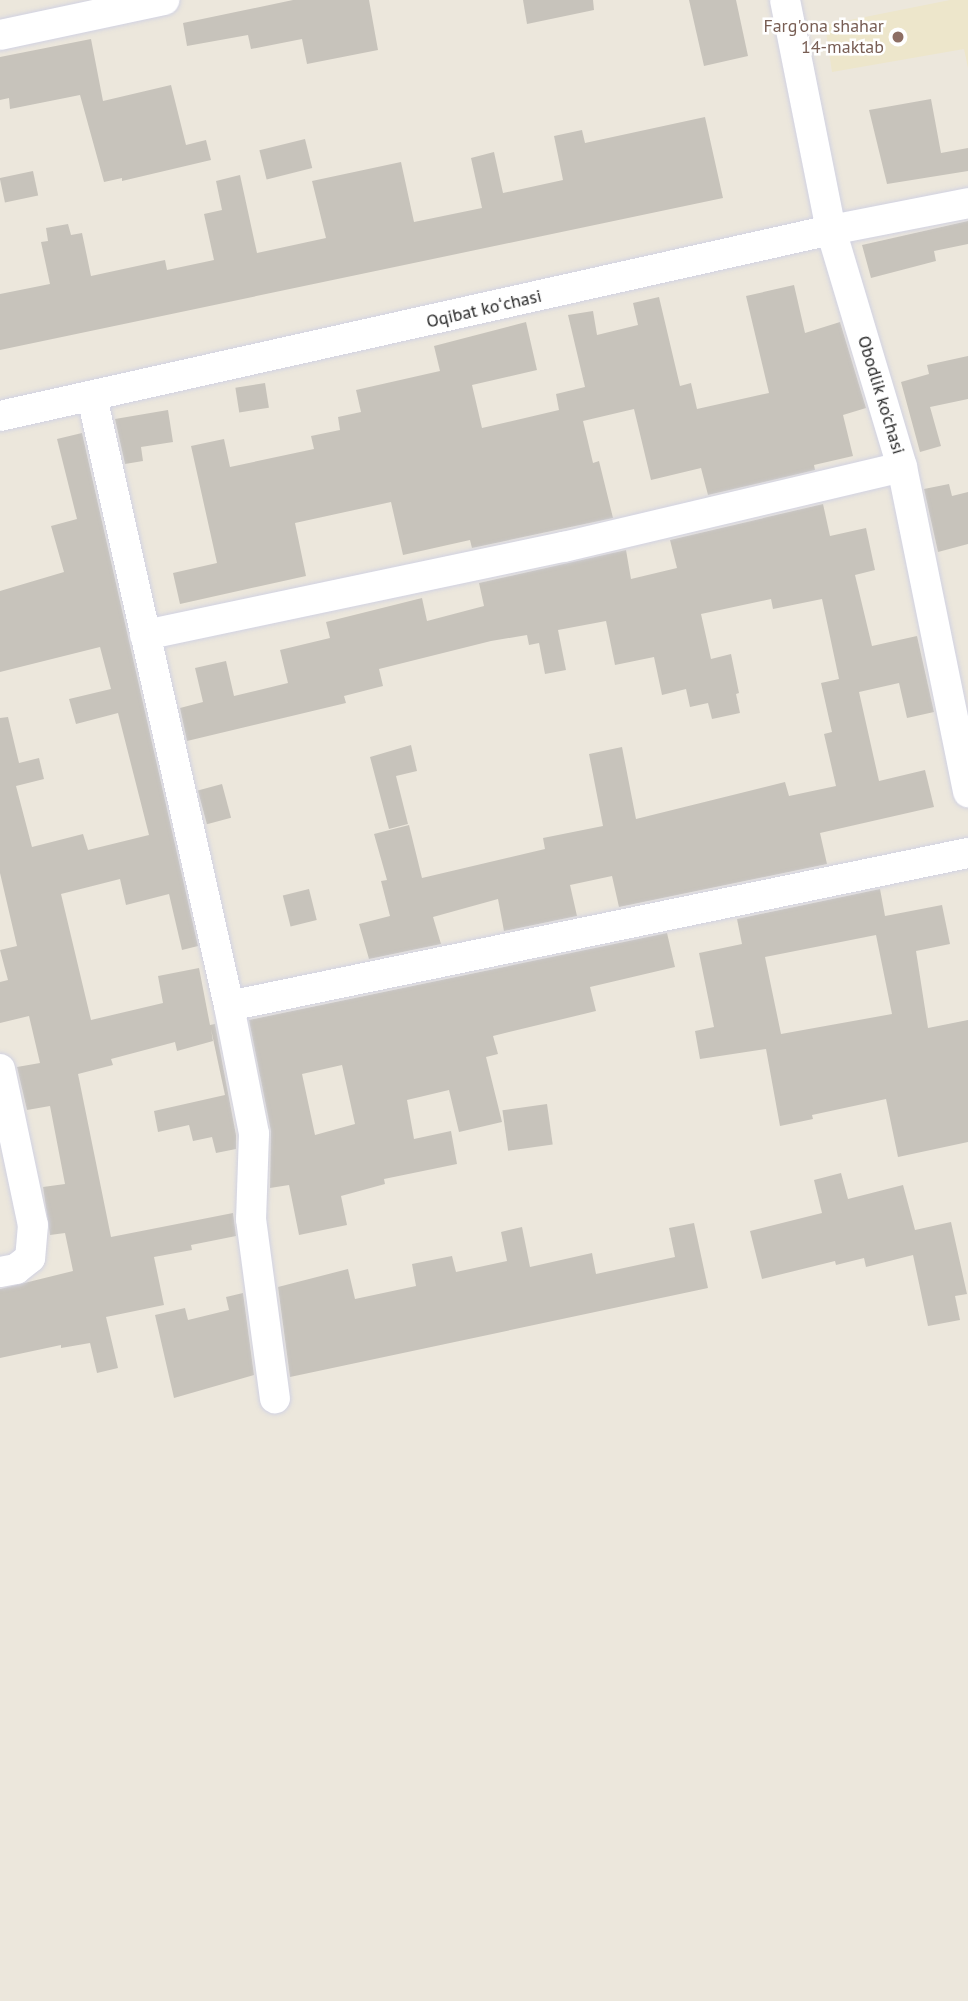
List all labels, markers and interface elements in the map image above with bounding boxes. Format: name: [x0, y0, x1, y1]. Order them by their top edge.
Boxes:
place label: Farg'ona shahar 14-maktab: [763, 16, 884, 58]
marker: Farg'ona shahar 14-maktab: [890, 29, 906, 45]
street label: Oqibat koʻchasi: [424, 285, 544, 333]
street label: Obodlik ko'chasi: [853, 333, 909, 457]

